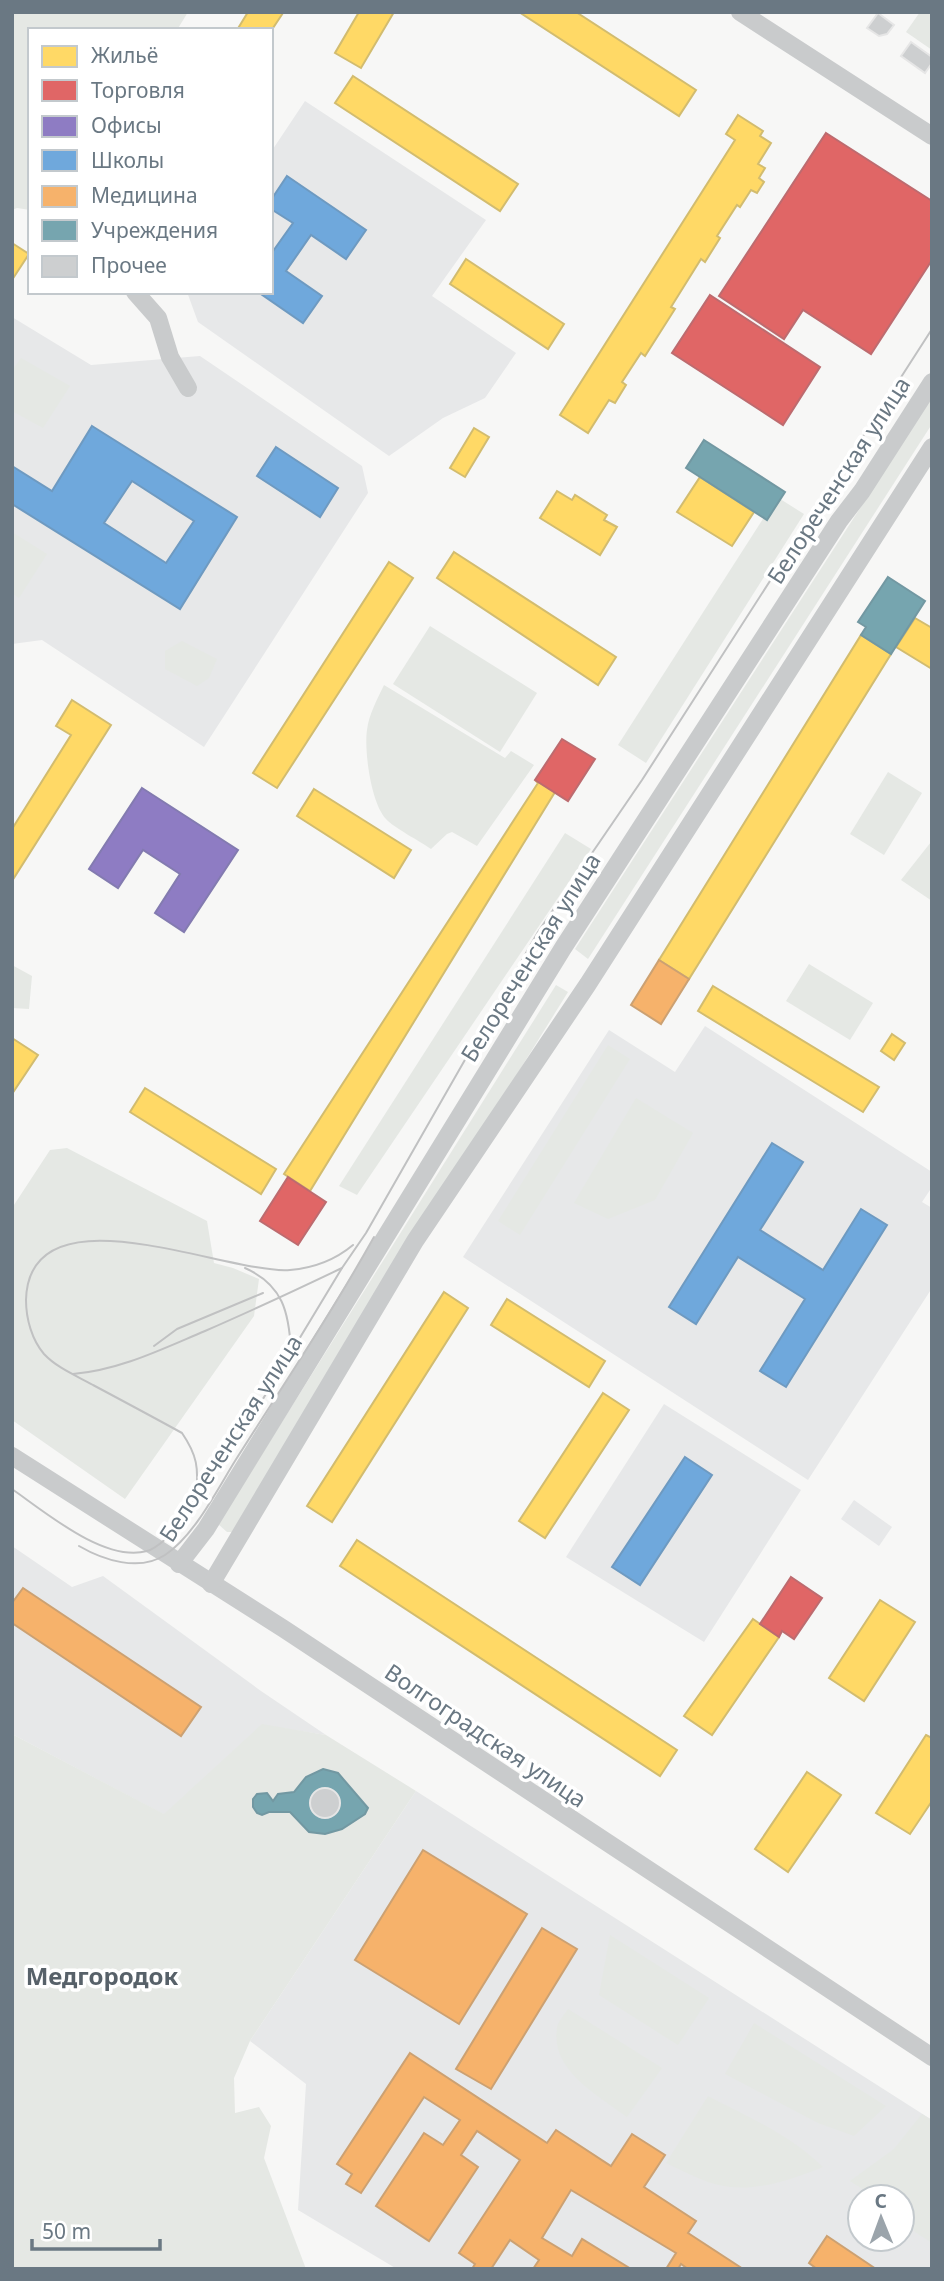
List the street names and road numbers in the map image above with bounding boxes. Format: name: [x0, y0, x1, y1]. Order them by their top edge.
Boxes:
street label: Белореченская улица: [759, 370, 917, 590]
street label: Белореченская улица: [453, 846, 607, 1068]
street label: Белореченская улица: [151, 1328, 309, 1548]
street label: Волгоградская улица: [379, 1656, 593, 1814]

